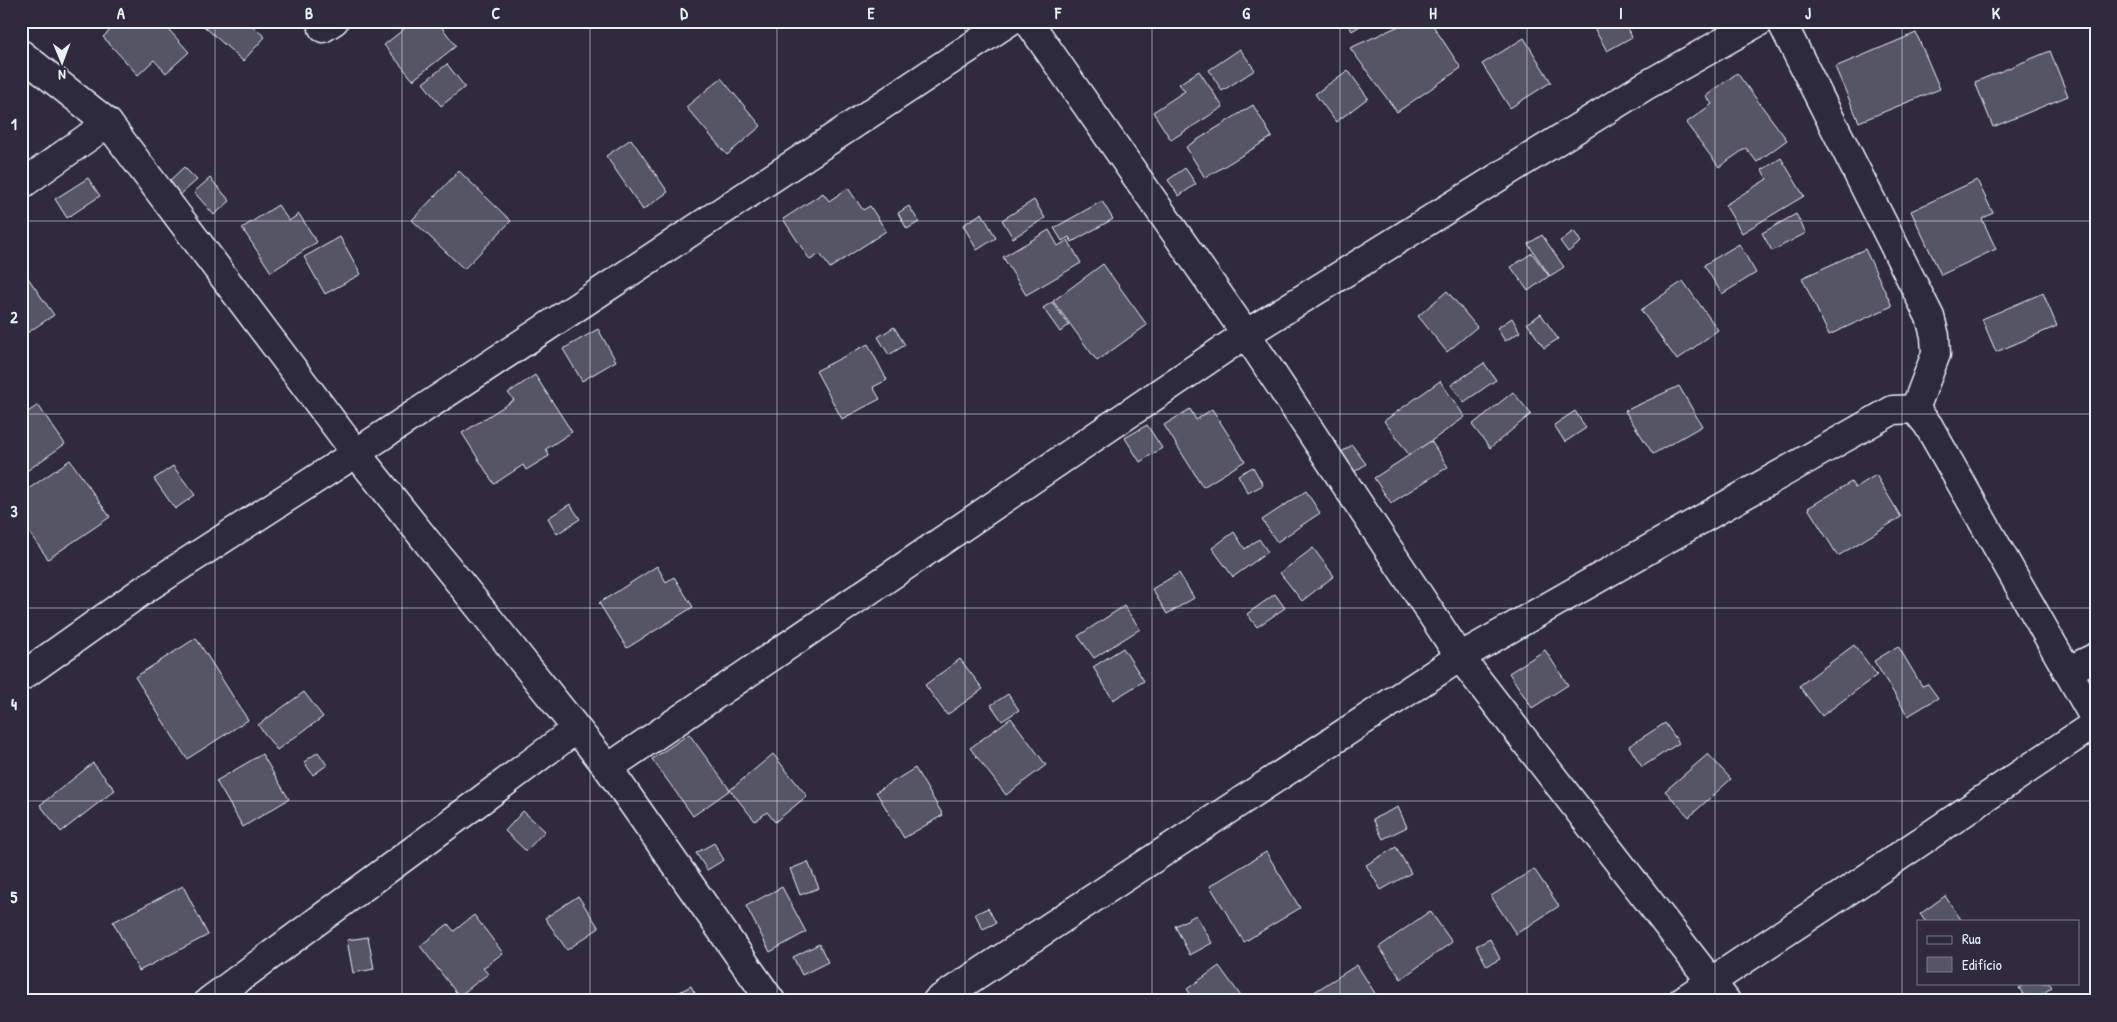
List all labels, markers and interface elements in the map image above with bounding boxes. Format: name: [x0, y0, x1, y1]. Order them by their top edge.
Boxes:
text: A: [117, 2, 125, 24]
text: B: [305, 2, 313, 24]
text: C: [492, 2, 501, 24]
text: D: [680, 2, 688, 24]
text: E: [867, 2, 875, 24]
text: F: [1054, 2, 1062, 24]
text: G: [1242, 2, 1250, 24]
text: H: [1429, 2, 1437, 24]
text: I: [1619, 2, 1623, 24]
text: J: [1805, 2, 1811, 24]
text: K: [1992, 2, 2001, 24]
north arrow: [38, 38, 88, 88]
text: N: [58, 66, 66, 85]
text: 1: [11, 113, 17, 135]
text: 2: [10, 306, 18, 328]
text: 3: [10, 500, 18, 522]
text: 4: [11, 693, 17, 715]
text: 5: [11, 886, 18, 908]
legend: [1917, 920, 2080, 984]
text: Rua: [1962, 928, 1981, 949]
text: Edifício: [1962, 954, 2002, 975]

